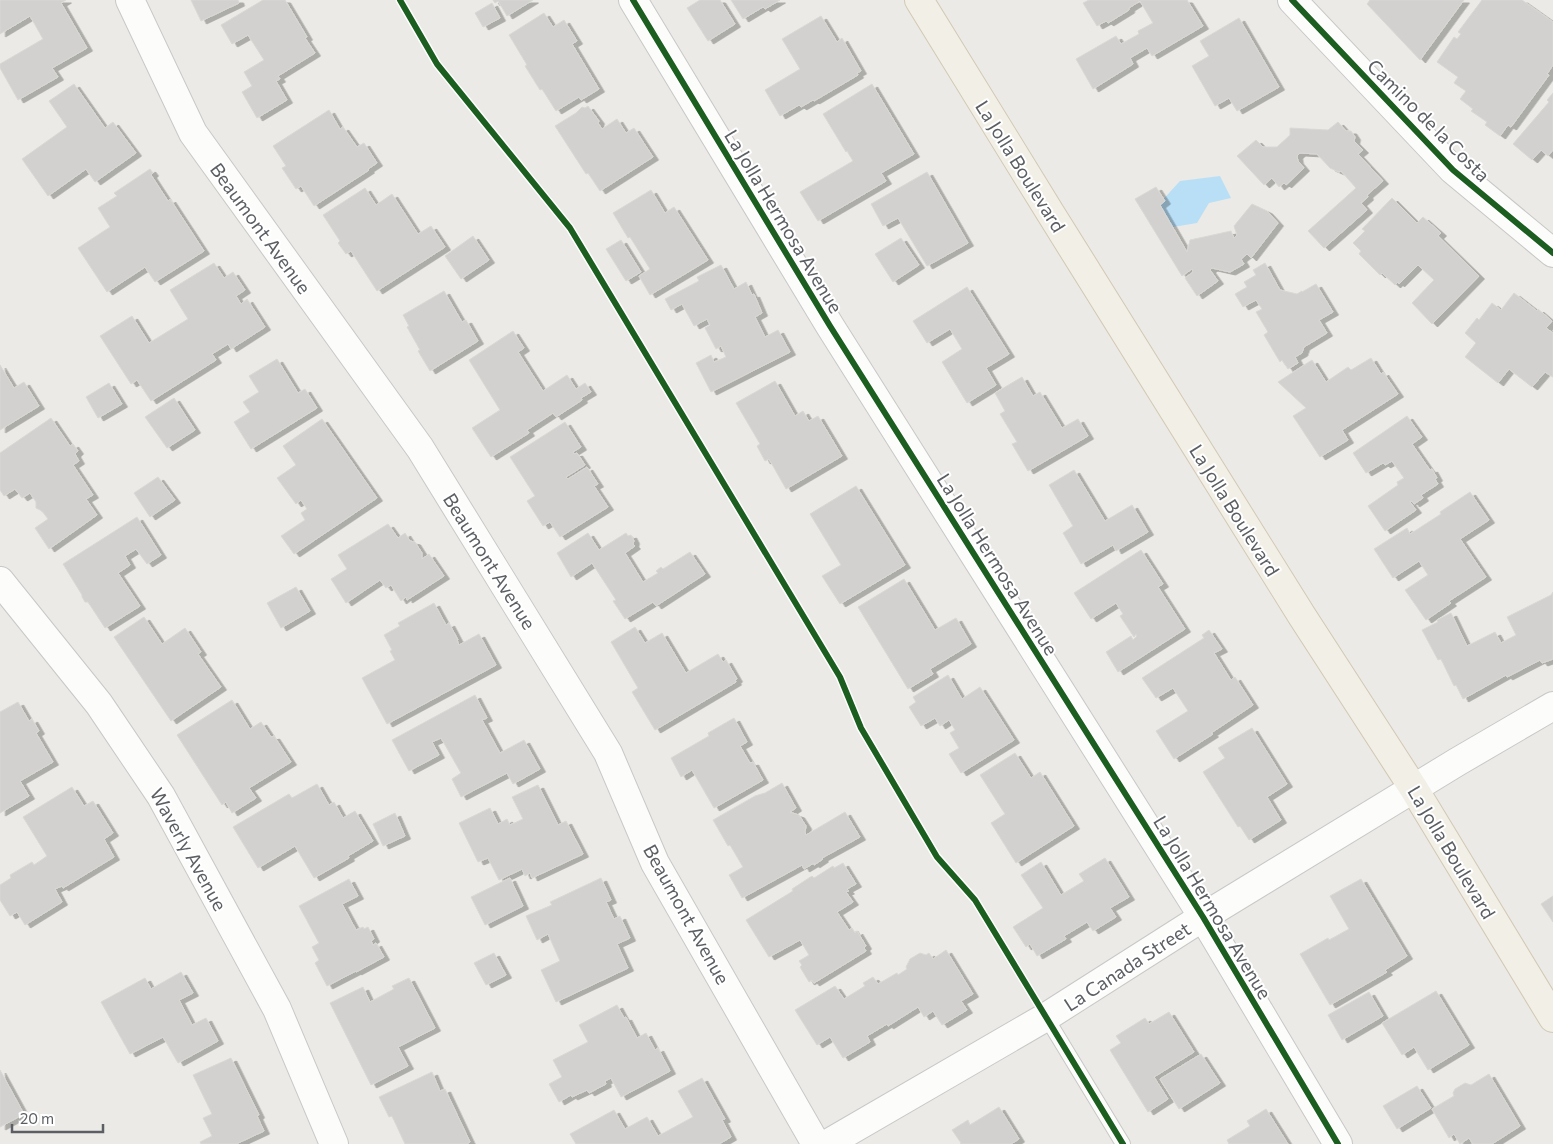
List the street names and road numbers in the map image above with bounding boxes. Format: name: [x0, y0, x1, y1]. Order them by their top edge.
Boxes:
street label: Camino de la Costa: [1363, 54, 1495, 186]
street label: La Jolla Boulevard: [971, 96, 1071, 236]
street label: La Jolla Hermosa Avenue: [720, 125, 848, 317]
street label: Beaumont Avenue: [206, 158, 316, 298]
street label: La Jolla Boulevard: [1185, 440, 1285, 580]
street label: La Jolla Hermosa Avenue: [933, 469, 1063, 659]
street label: Beaumont Avenue: [439, 489, 541, 633]
street label: La Jolla Boulevard: [1403, 781, 1501, 923]
street label: Waverly Avenue: [146, 784, 232, 914]
street label: La Jolla Hermosa Avenue: [1149, 811, 1277, 1003]
street label: Beaumont Avenue: [639, 840, 735, 988]
street label: La Canada Street: [1059, 916, 1195, 1016]

